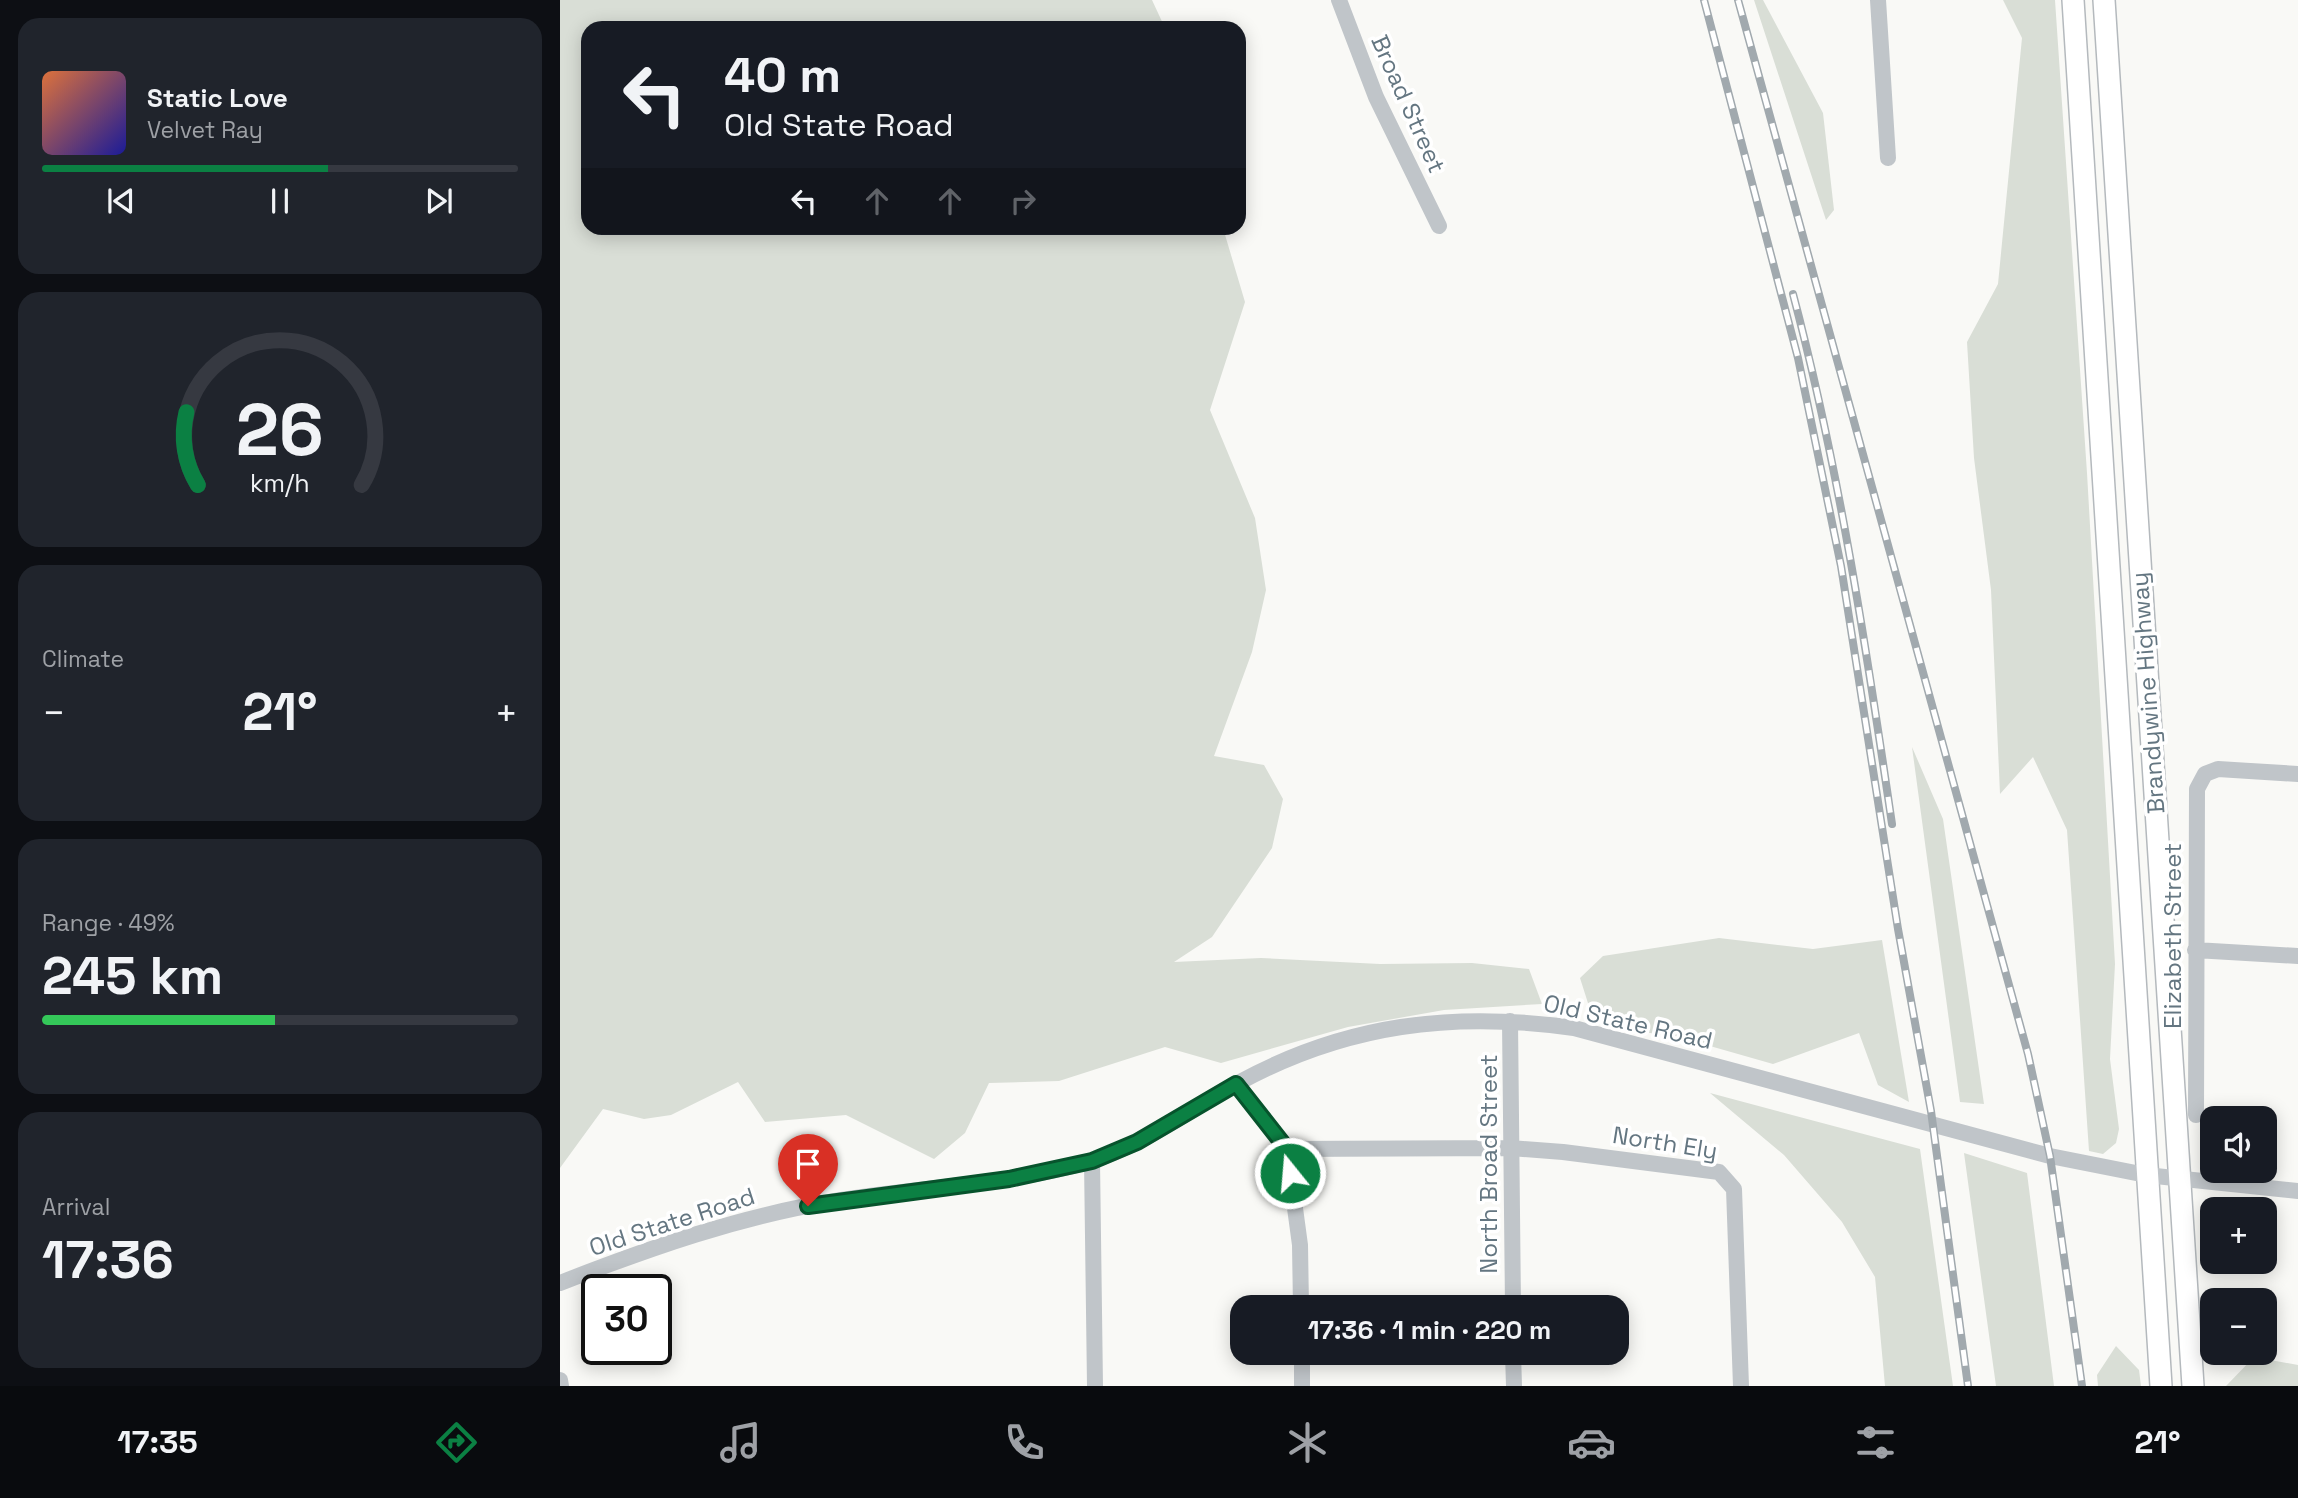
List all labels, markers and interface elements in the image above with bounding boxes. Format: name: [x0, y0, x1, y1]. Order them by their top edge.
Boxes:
street label: Broad Street: [1364, 30, 1453, 178]
text: 40 m: [724, 44, 841, 106]
icon: left: [609, 49, 700, 140]
text: Static Love: [147, 81, 288, 115]
text: Old State Road: [724, 105, 954, 145]
text: Velvet Ray: [147, 115, 263, 145]
icon: previous: [102, 182, 140, 220]
icon: pause: [261, 182, 299, 220]
icon: next: [420, 182, 458, 220]
icon: left: [785, 182, 823, 220]
icon: ahead: [858, 182, 896, 220]
icon: ahead: [931, 182, 969, 220]
icon: right: [1004, 182, 1042, 220]
text: 26: [236, 384, 324, 477]
text: km/h: [250, 467, 310, 499]
street label: Brandywine Highway: [2124, 571, 2171, 815]
text: Climate: [42, 644, 124, 674]
text: 21°: [243, 679, 317, 745]
text: −: [42, 689, 66, 737]
text: +: [494, 689, 518, 737]
street label: Elizabeth Street: [2157, 843, 2188, 1029]
text: Range · 49%: [42, 908, 175, 938]
text: 245 km: [42, 943, 223, 1009]
street label: Old State Road: [1541, 987, 1715, 1056]
street label: North Broad Street: [1473, 1054, 1504, 1274]
map controls: [2200, 1106, 2277, 1365]
button: sound: [2200, 1106, 2277, 1183]
street label: North Ely: [1610, 1119, 1720, 1166]
pin: [778, 1134, 838, 1206]
position arrow: [1253, 1136, 1327, 1210]
icon: arrive: [789, 1145, 827, 1183]
street label: Old State Road: [585, 1180, 759, 1263]
text: Arrival: [42, 1192, 110, 1222]
button: +: [2200, 1197, 2277, 1274]
text: 17:36: [42, 1227, 174, 1293]
speed limit sign: 30: [581, 1274, 672, 1365]
button: −: [2200, 1288, 2277, 1365]
text: 17:36 · 1 min · 220 m: [1308, 1313, 1551, 1347]
icon: directions: [432, 1418, 481, 1467]
icon: music: [716, 1418, 765, 1467]
icon: phone: [1000, 1418, 1049, 1467]
icon: climate: [1283, 1418, 1332, 1467]
icon: car: [1567, 1418, 1616, 1467]
icon: filters: [1851, 1418, 1900, 1467]
text: 17:35: [117, 1422, 198, 1462]
text: 21°: [2135, 1422, 2181, 1462]

